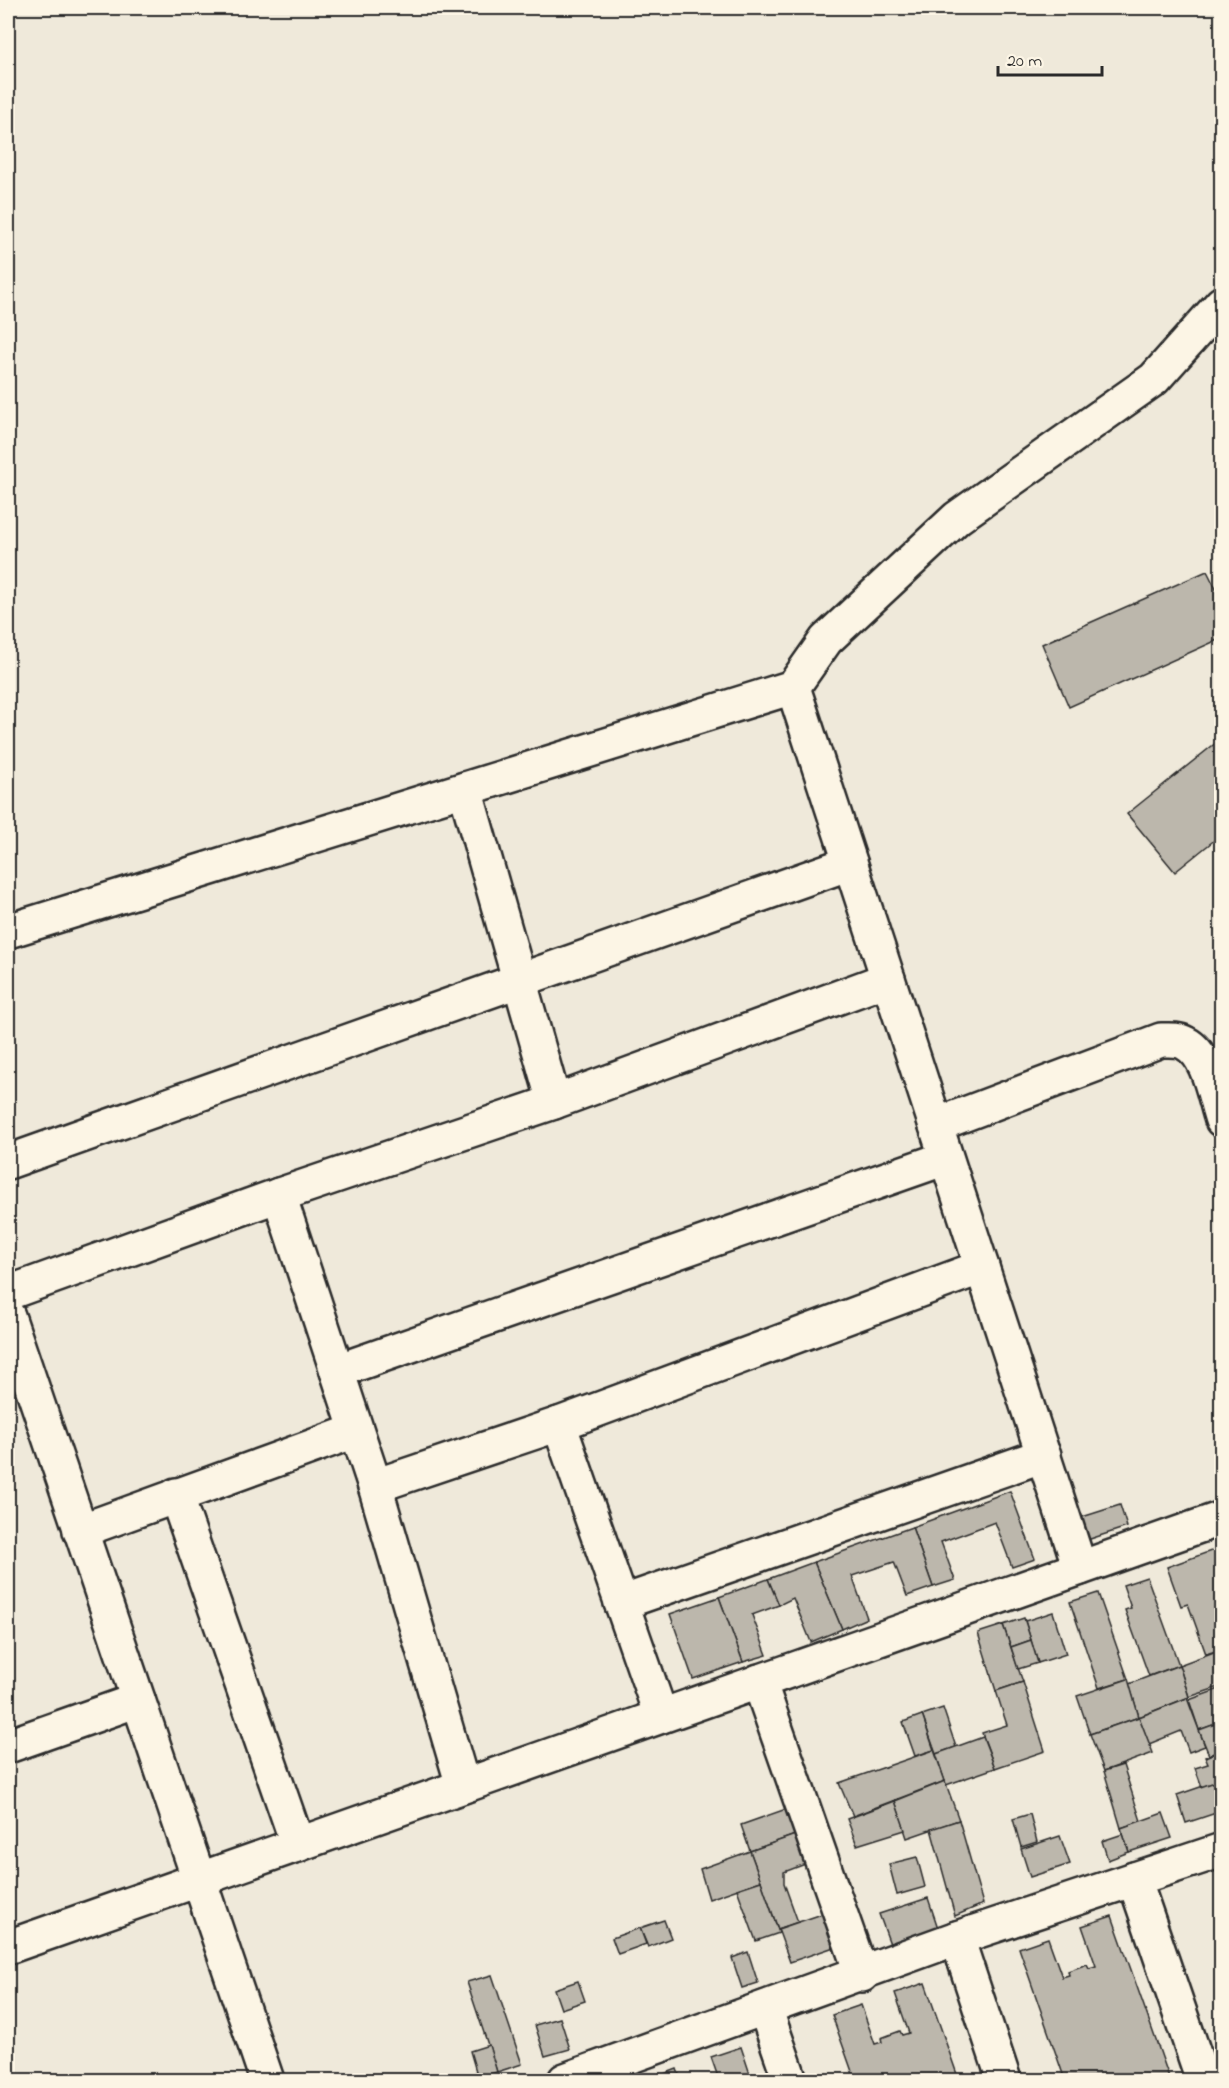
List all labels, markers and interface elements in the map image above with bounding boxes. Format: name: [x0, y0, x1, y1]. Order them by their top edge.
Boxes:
scale bar: [998, 39, 1102, 77]
text: 20 m: [1007, 49, 1042, 75]

